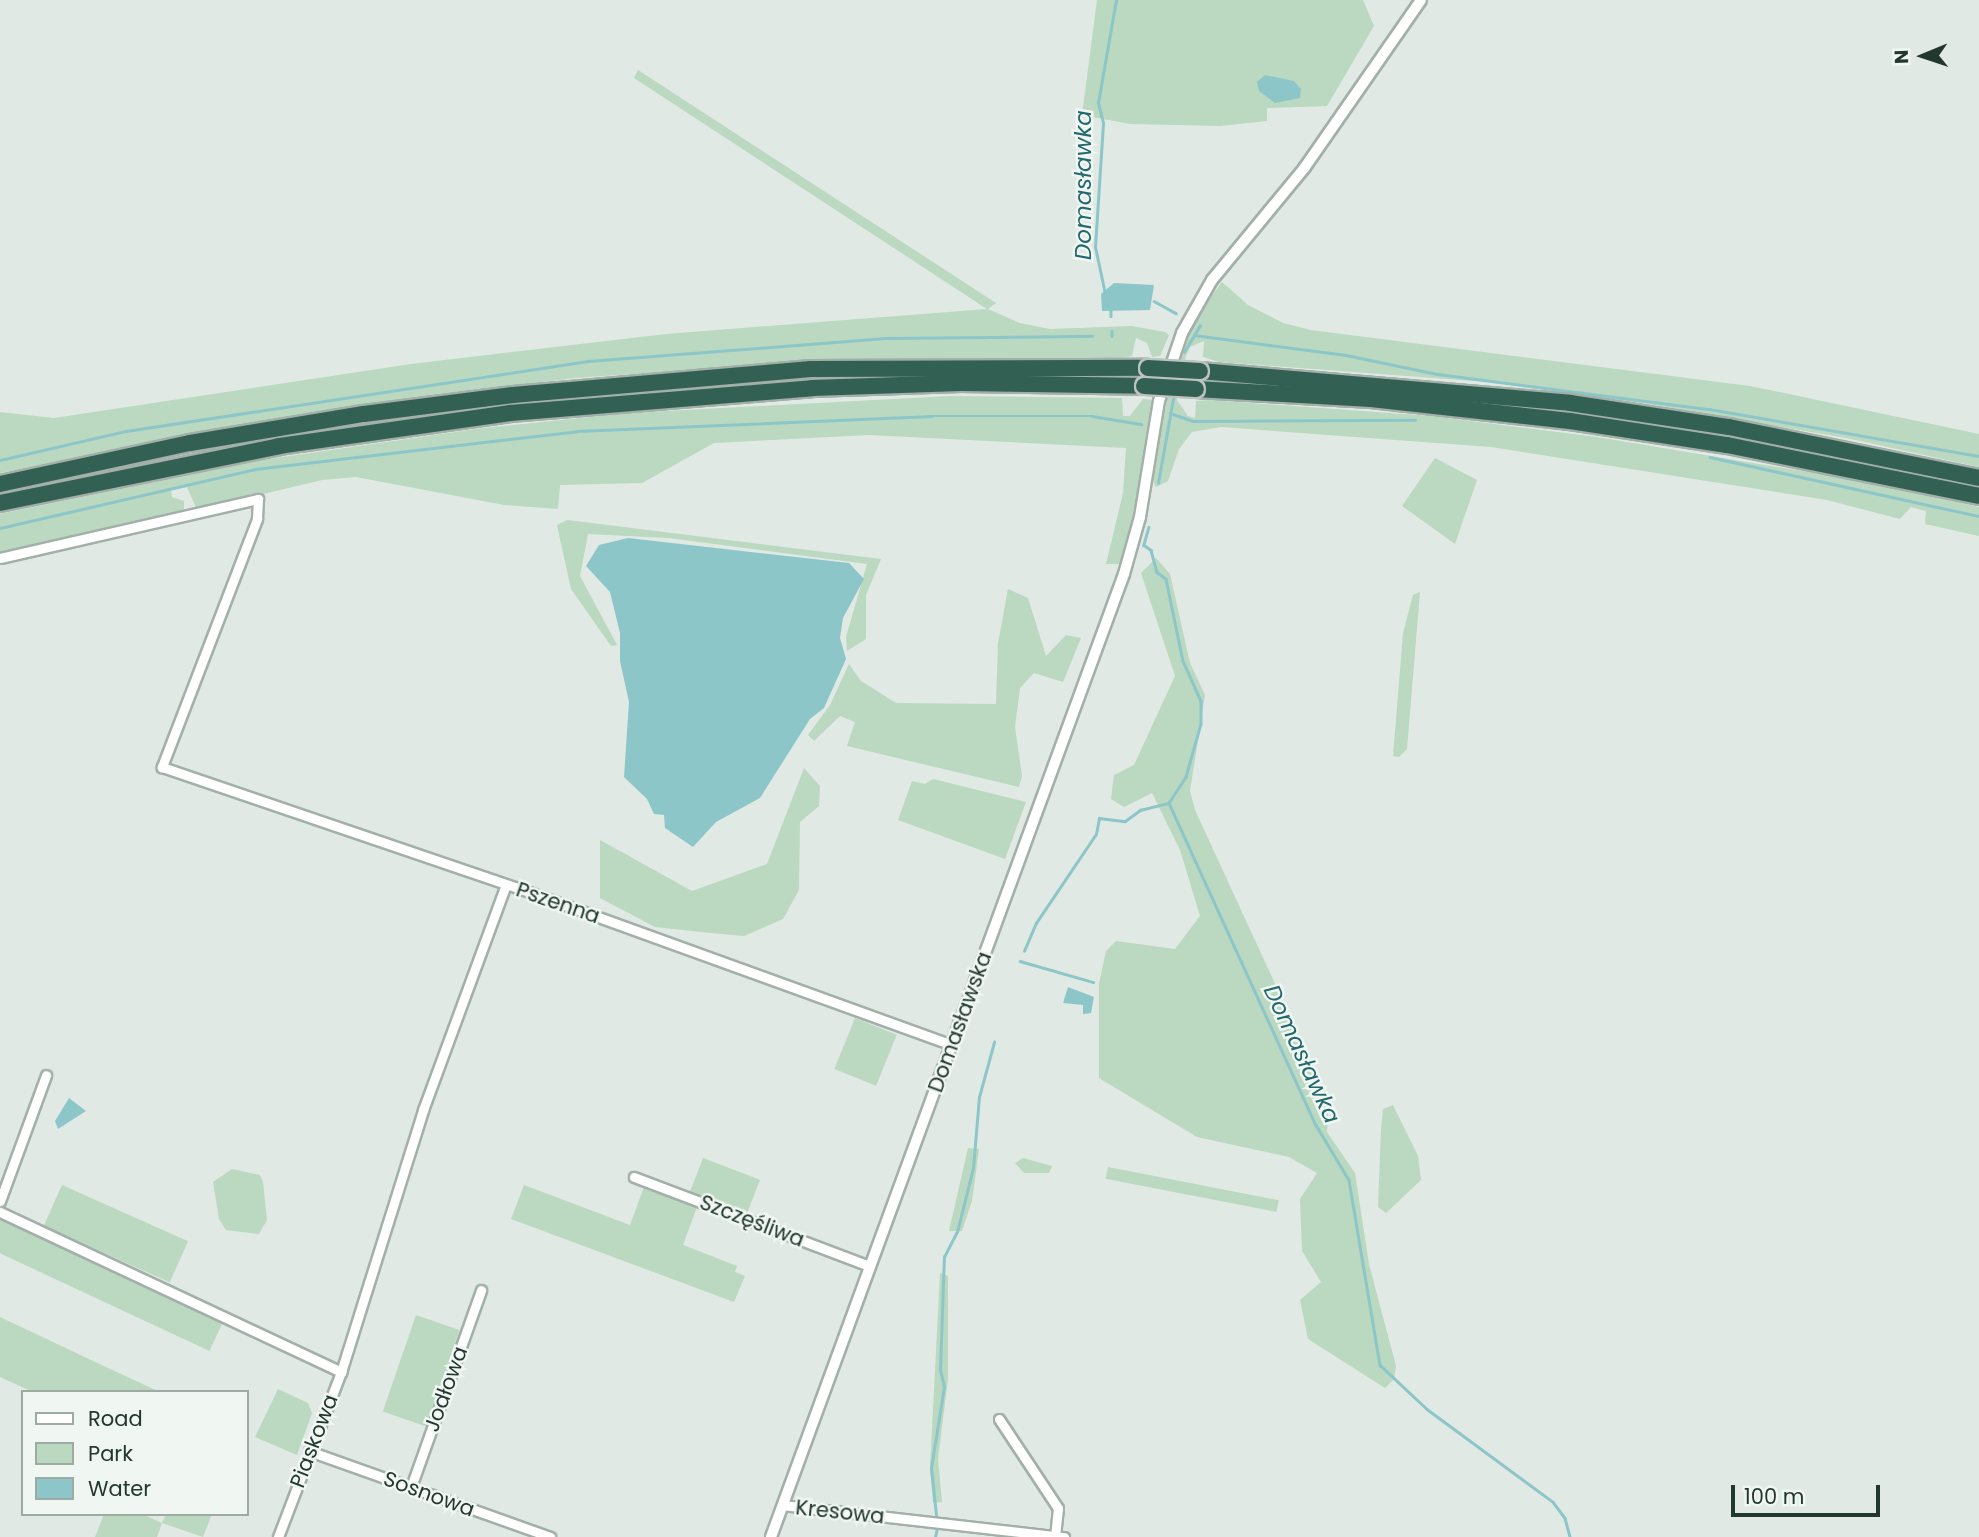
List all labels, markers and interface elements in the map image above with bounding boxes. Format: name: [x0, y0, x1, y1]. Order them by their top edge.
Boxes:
north arrow: [1888, 21, 1958, 91]
text: N: [1888, 49, 1915, 64]
water label: Domasławka: [1069, 110, 1097, 260]
street label: Pszenna: [513, 877, 603, 929]
street label: Domasławska: [923, 948, 997, 1096]
water label: Domasławka: [1258, 980, 1346, 1128]
street label: Szczęśliwa: [696, 1190, 808, 1252]
street label: Jodłowa: [419, 1343, 473, 1435]
legend: [21, 1390, 248, 1516]
street label: Piaskowa: [285, 1391, 343, 1491]
text: Road: [88, 1404, 143, 1433]
text: Park: [88, 1439, 133, 1468]
street label: Sosnowa: [380, 1466, 478, 1522]
scale bar: [1734, 1470, 1883, 1514]
text: Water: [88, 1474, 151, 1503]
text: 100 m: [1744, 1482, 1804, 1511]
street label: Kresowa: [794, 1495, 886, 1529]

